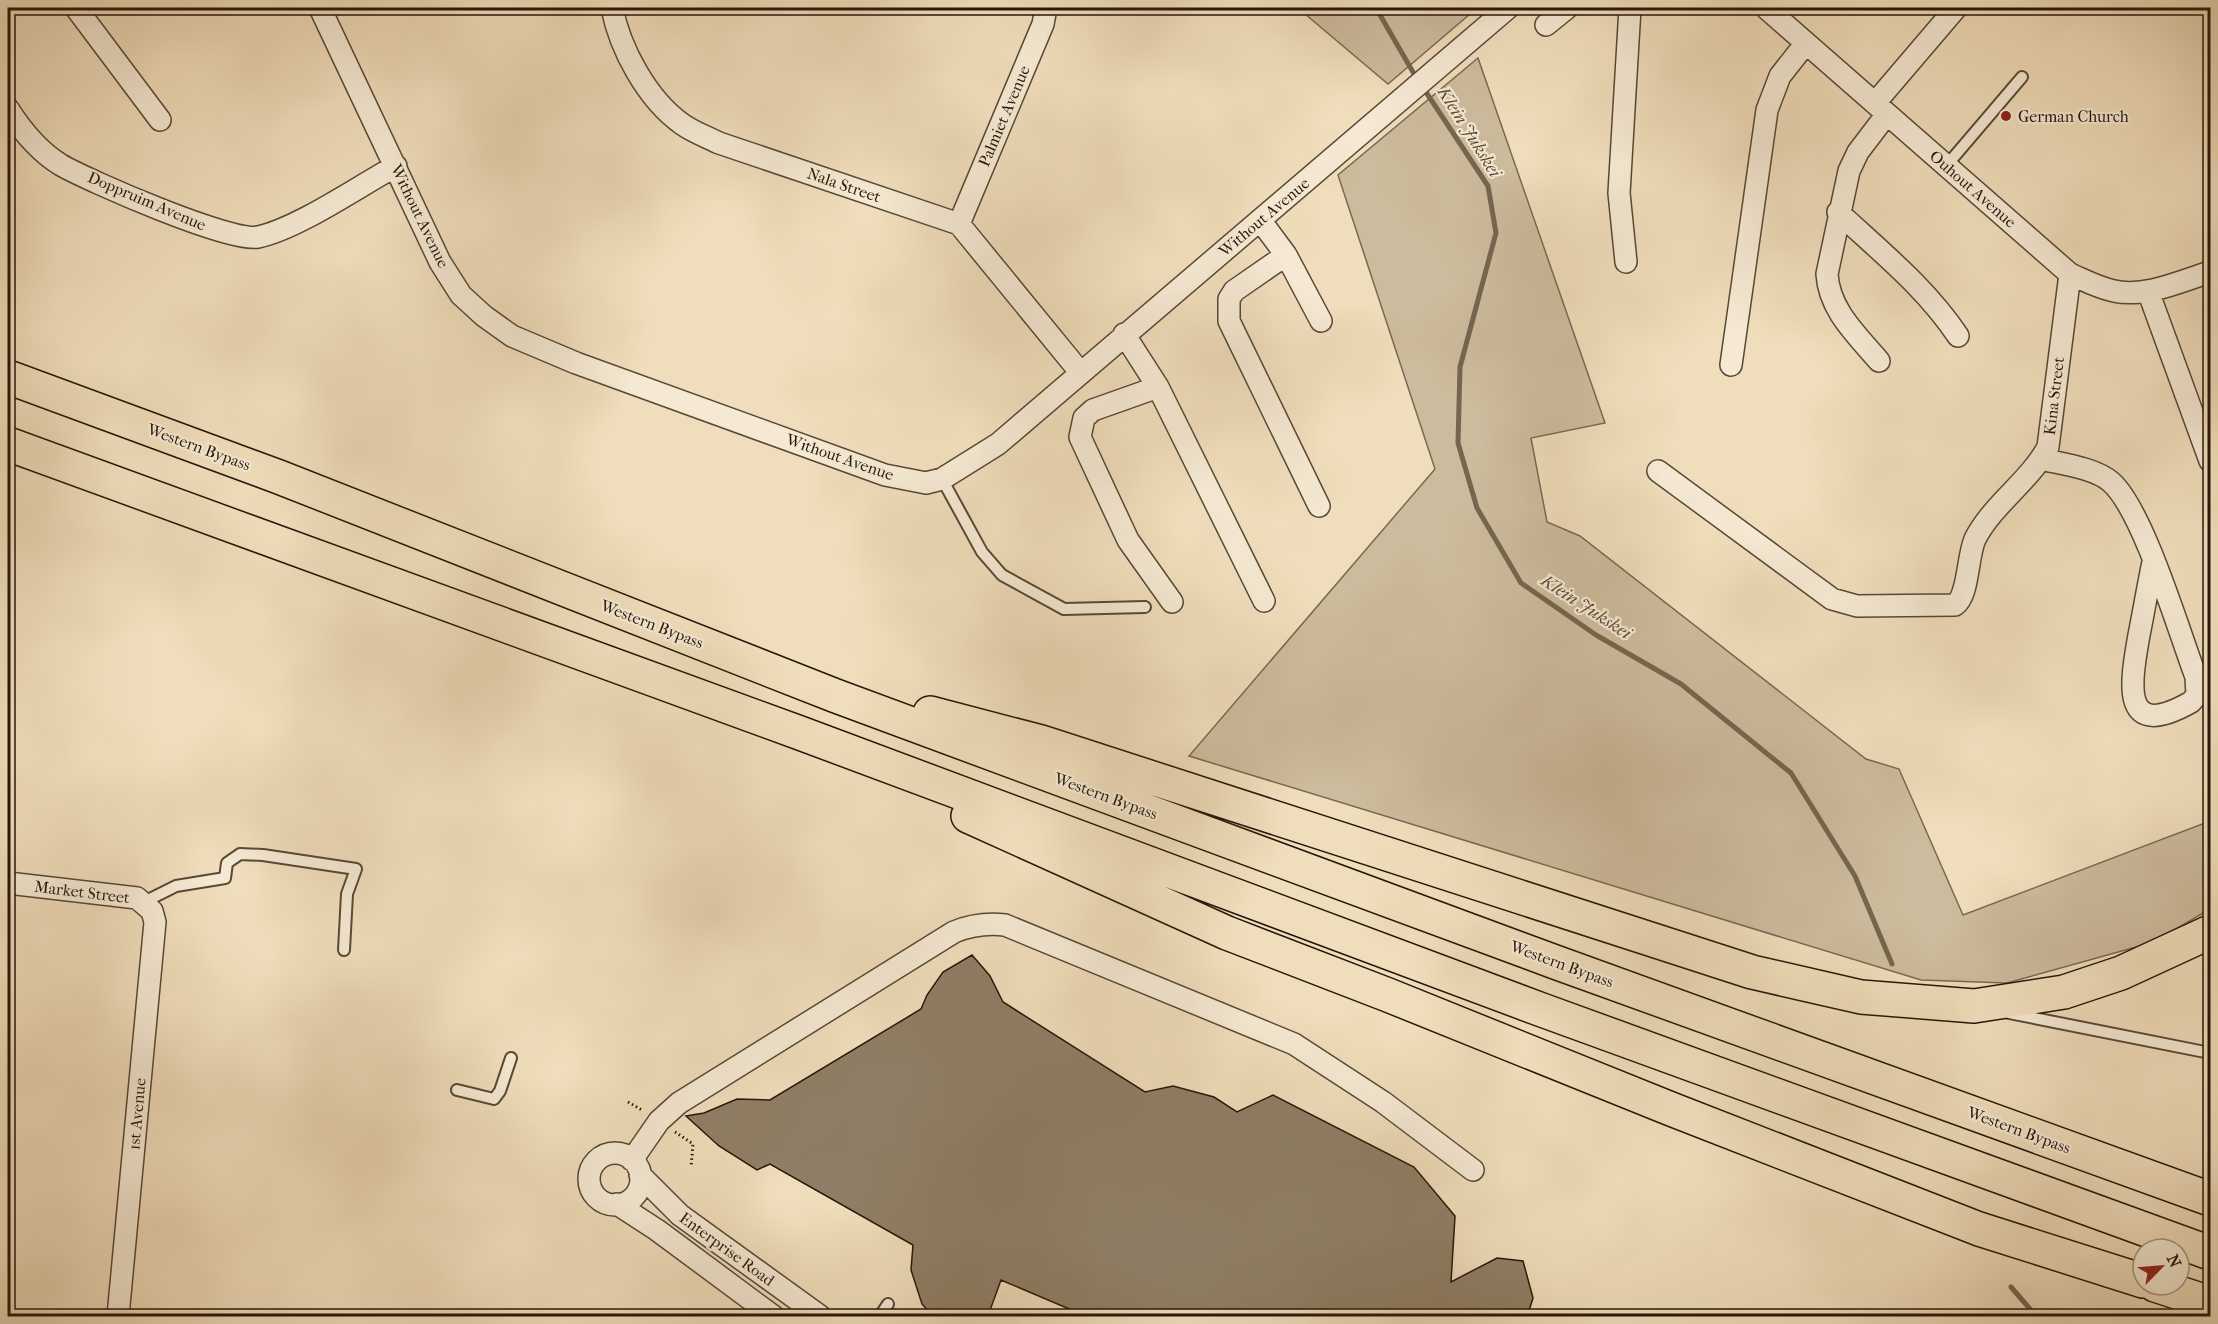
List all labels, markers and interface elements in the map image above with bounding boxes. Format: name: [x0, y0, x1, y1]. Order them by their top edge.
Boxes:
street label: Palmiet Avenue: [974, 63, 1034, 169]
water label: Klein Jukskei: [1432, 81, 1506, 183]
place label: German Church: [2018, 107, 2129, 126]
marker: German Church: [1999, 109, 2013, 123]
street label: Ouhout Avenue: [1926, 146, 2020, 232]
street label: Without Avenue: [386, 160, 453, 271]
street label: Nala Street: [805, 164, 884, 207]
street label: Doppruim Avenue: [85, 168, 209, 235]
street label: Without Avenue: [1214, 173, 1313, 261]
street label: Kina Street: [2040, 355, 2068, 436]
street label: Western Bypass: [144, 419, 253, 475]
street label: Without Avenue: [783, 429, 896, 484]
water label: Klein Jukskei: [1535, 569, 1637, 645]
street label: Western Bypass: [597, 595, 706, 652]
street label: Western Bypass: [1051, 768, 1160, 824]
street label: Market Street: [33, 877, 131, 907]
street label: Western Bypass: [1507, 936, 1616, 992]
street label: 1st Avenue: [124, 1077, 150, 1151]
street label: Western Bypass: [1964, 1102, 2073, 1158]
street label: Enterprise Road: [676, 1208, 778, 1290]
north arrow: [2131, 1237, 2191, 1297]
text: N: [2163, 1251, 2186, 1271]

